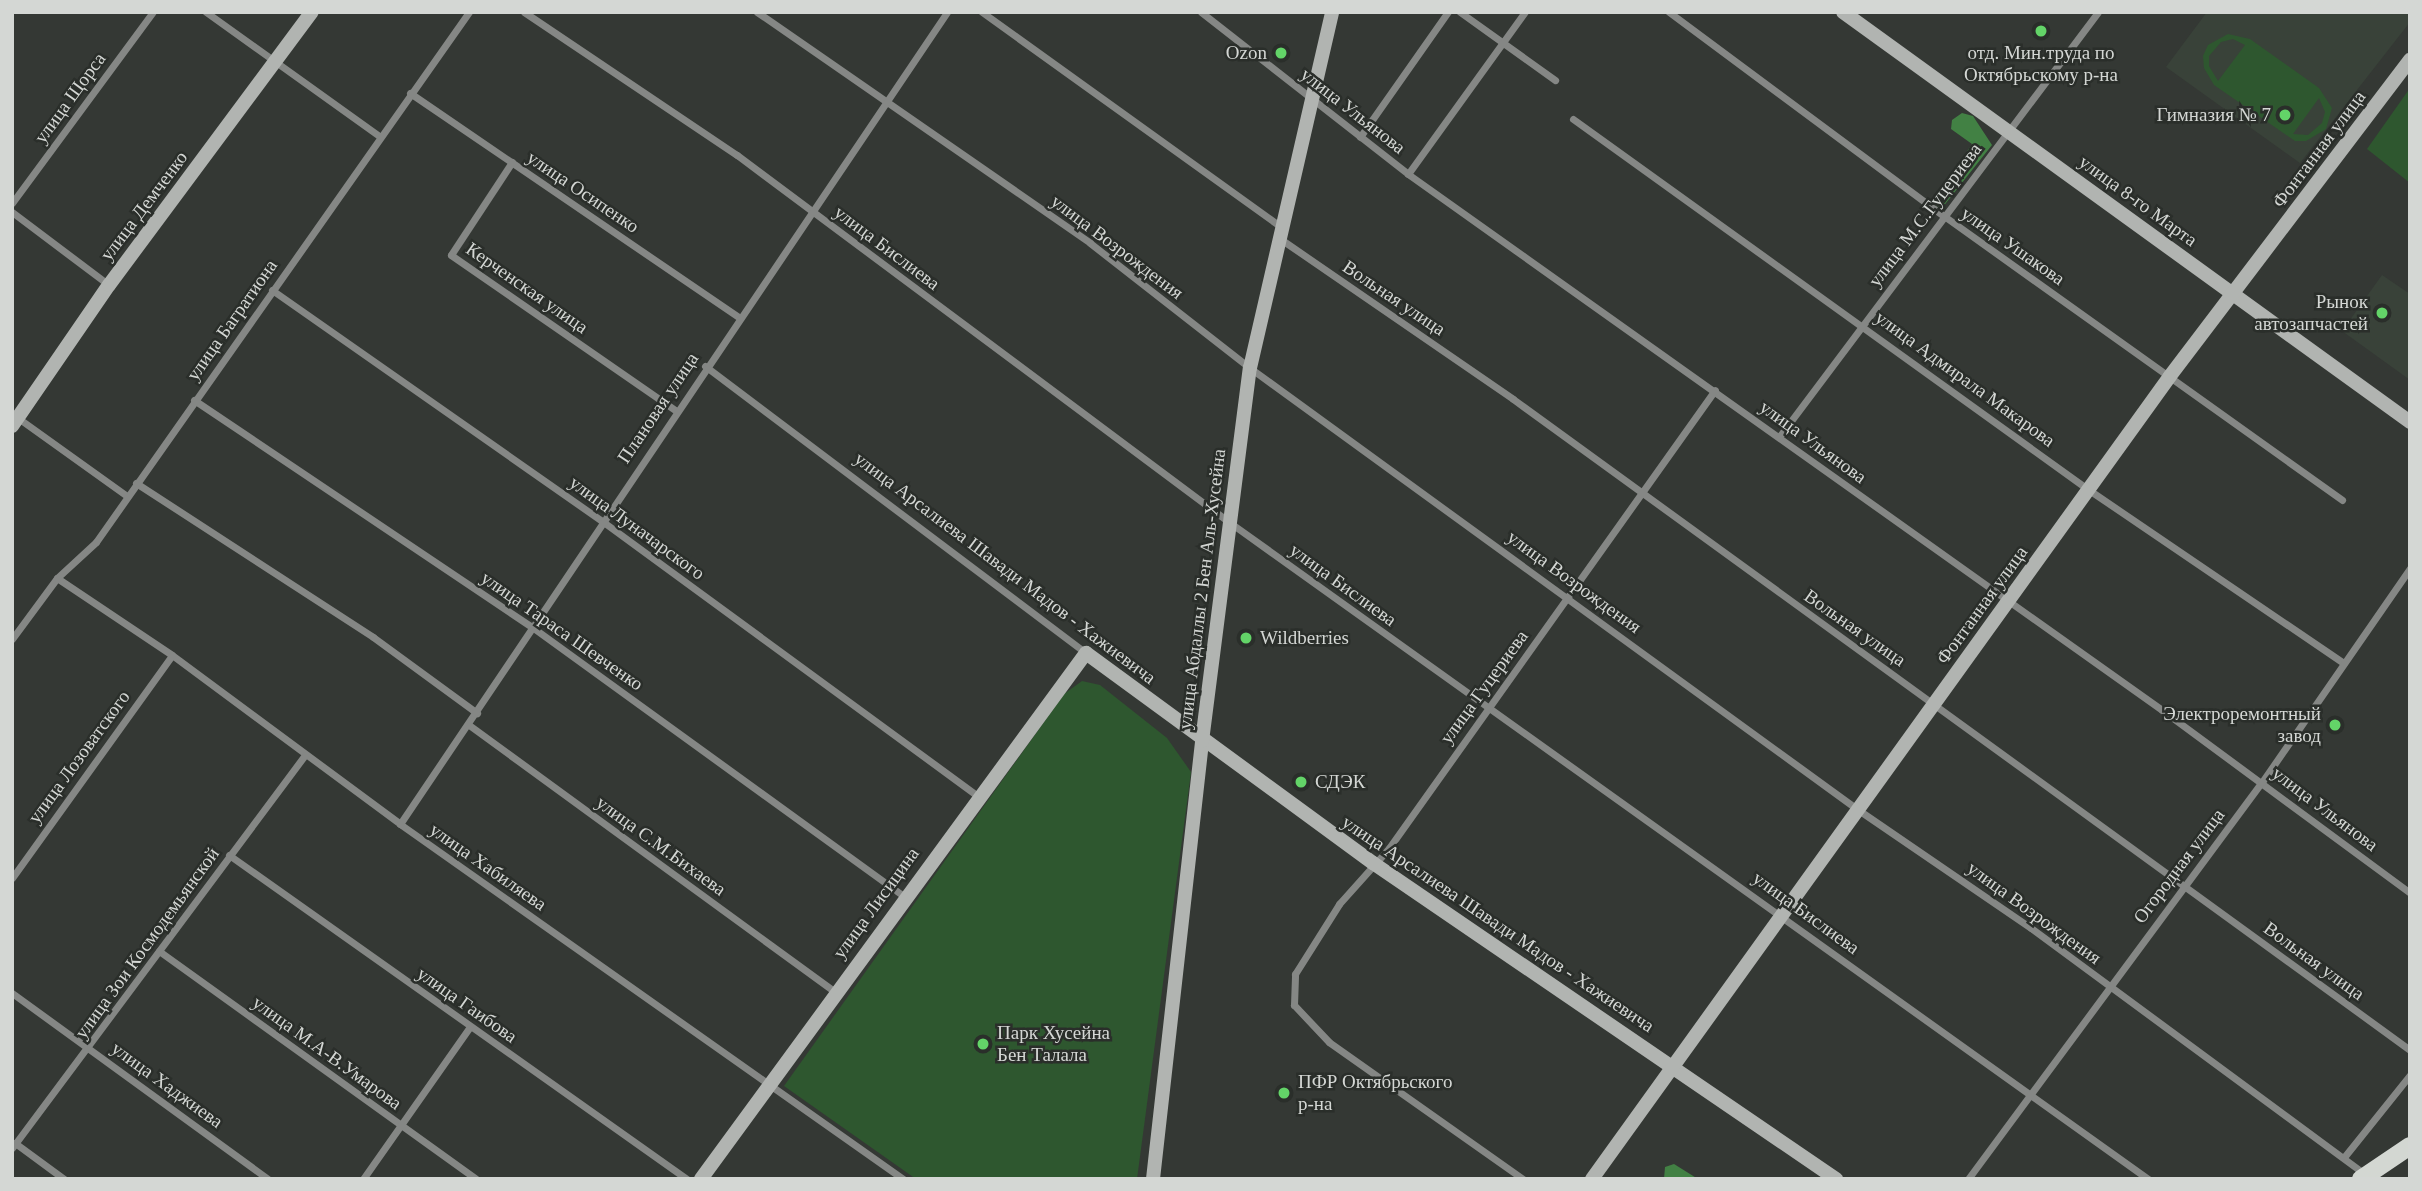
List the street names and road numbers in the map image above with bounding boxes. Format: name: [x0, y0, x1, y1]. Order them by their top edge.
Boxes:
street label: улица Щорса: [29, 48, 111, 148]
street label: улица Ульянова: [1296, 63, 1410, 159]
street label: Фонтанная улица: [2268, 86, 2370, 212]
street label: улица М.С.Гуцериева: [1863, 139, 1987, 291]
street label: улица Осипенко: [523, 146, 643, 238]
street label: улица Демченко: [95, 147, 193, 265]
street label: улица 8-го Марта: [2074, 150, 2202, 252]
street label: улица Возрождения: [1046, 190, 1188, 304]
street label: улица Бислиева: [830, 201, 944, 295]
street label: улица Ушакова: [1957, 202, 2069, 290]
street label: Керченская улица: [462, 237, 592, 339]
street label: улица Багратиона: [182, 255, 282, 385]
street label: Вольная улица: [1338, 255, 1450, 341]
street label: улица Адмирала Макарова: [1871, 306, 2059, 452]
street label: Плановая улица: [613, 348, 703, 468]
street label: улица Ульянова: [1755, 396, 1871, 488]
street label: улица Арсалиева Шавади Мадов - Хажиевича: [850, 447, 1160, 689]
street label: улица Абдаллы 2 Бен Аль-Хусейна: [1173, 447, 1231, 731]
street label: улица Луначарского: [565, 471, 709, 585]
street label: улица Возрождения: [1503, 526, 1645, 638]
street label: улица Бислиева: [1285, 539, 1401, 631]
street label: Фонтанная улица: [1931, 541, 2033, 669]
street label: улица Тараса Шевченко: [477, 566, 647, 696]
street label: Вольная улица: [1800, 585, 1910, 671]
street label: улица Гуцериева: [1435, 626, 1533, 748]
street label: улица Лозоватского: [23, 686, 135, 828]
street label: улица Ульянова: [2268, 762, 2382, 856]
street label: улица С.М.Бихаева: [592, 791, 730, 901]
street label: Огородная улица: [2128, 804, 2230, 928]
street label: улица Арсалиева Шавади Мадов - Хажиевича: [1338, 811, 1658, 1037]
street label: улица Хабиляева: [425, 818, 551, 916]
street label: улица Зои Космодемьянской: [70, 843, 224, 1043]
street label: улица Лисицина: [828, 843, 924, 963]
street label: улица Возрождения: [1963, 857, 2105, 969]
street label: улица Бислиева: [1748, 867, 1864, 959]
street label: Вольная улица: [2259, 917, 2369, 1005]
street label: улица Гаибова: [413, 962, 521, 1048]
street label: улица М.А-В.Умарова: [248, 991, 406, 1115]
street label: улица Хаджиева: [107, 1037, 227, 1133]

